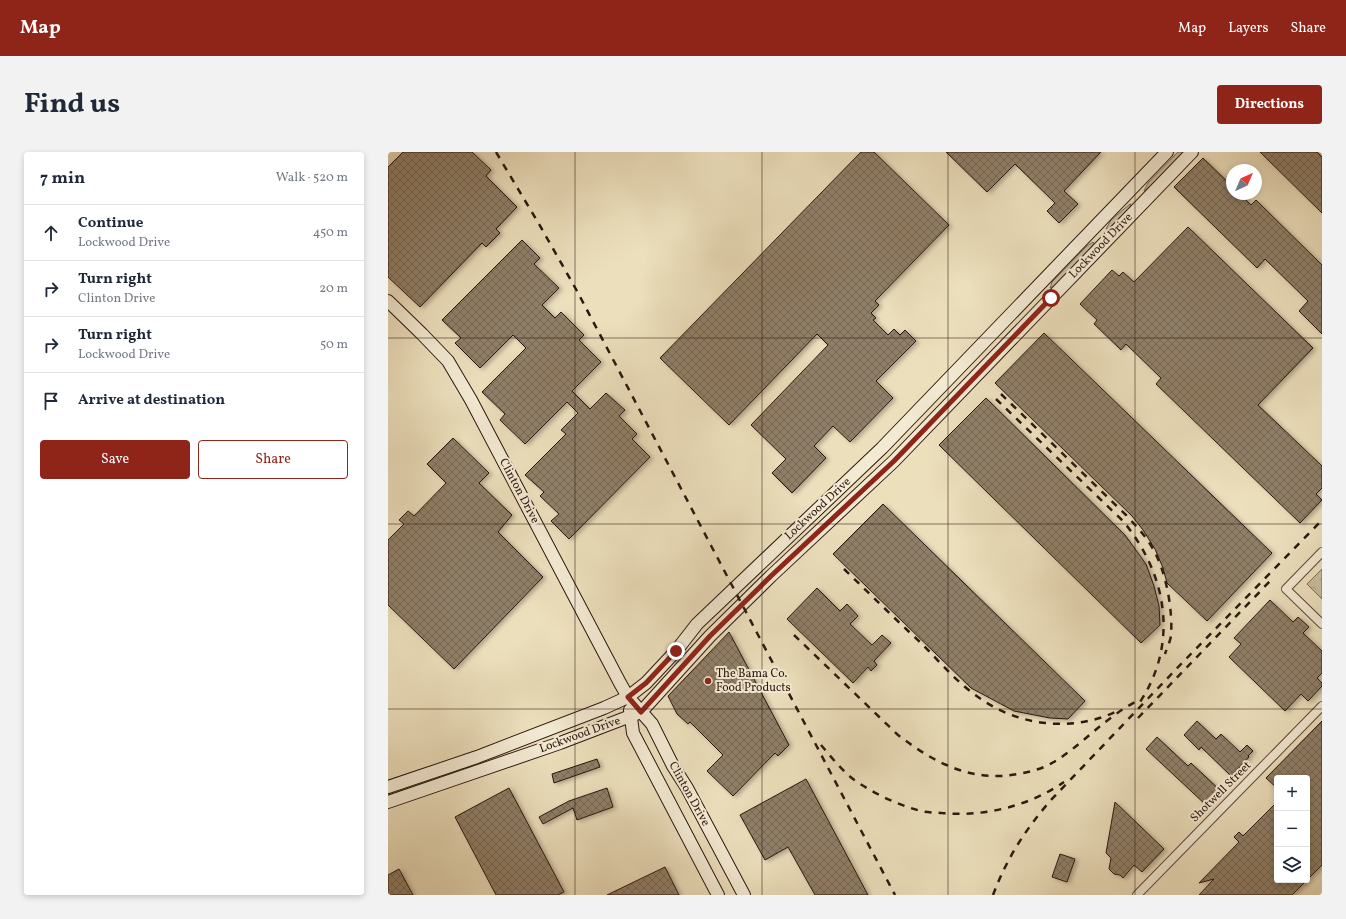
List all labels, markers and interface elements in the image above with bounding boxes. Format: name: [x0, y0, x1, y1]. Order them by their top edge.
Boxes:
text: Map: [20, 15, 61, 41]
text: Map: [1178, 19, 1206, 38]
text: Layers: [1228, 19, 1268, 38]
text: Share: [1290, 19, 1326, 38]
text: Find us: [24, 85, 120, 124]
button: Directions: [1217, 85, 1322, 124]
north arrow: [1226, 164, 1262, 200]
text: 7 min: [40, 167, 85, 190]
text: Walk · 520 m: [276, 169, 348, 187]
street label: Lockwood Drive: [1066, 210, 1137, 282]
text: Continue: [78, 213, 143, 234]
icon: ahead: [40, 222, 62, 244]
text: 450 m: [313, 224, 348, 242]
text: Lockwood Drive: [78, 234, 170, 252]
text: Turn right: [78, 269, 152, 290]
icon: right: [40, 278, 62, 300]
text: 20 m: [319, 280, 348, 298]
route start: [1042, 289, 1060, 307]
text: Clinton Drive: [78, 290, 156, 308]
text: Turn right: [78, 325, 152, 346]
icon: right: [40, 334, 62, 356]
text: 50 m: [320, 336, 348, 354]
text: Lockwood Drive: [78, 346, 170, 364]
icon: arrive: [40, 390, 62, 412]
text: Arrive at destination: [78, 390, 225, 411]
button: Save: [40, 440, 190, 479]
button: Share: [198, 440, 348, 479]
street label: Clinton Drive: [495, 456, 543, 527]
street label: Lockwood Drive: [781, 474, 855, 544]
route end: [667, 642, 685, 660]
place label: The Bama Co. Food Products: [716, 666, 791, 696]
marker: The Bama Co. Food Products: [703, 676, 713, 686]
street label: Lockwood Drive: [537, 713, 623, 757]
street label: Shotwell Street: [1187, 758, 1255, 826]
street label: Clinton Drive: [665, 759, 713, 829]
map controls: [1274, 775, 1310, 883]
button: +: [1274, 775, 1310, 811]
button: −: [1274, 811, 1310, 847]
button: layers: [1274, 847, 1310, 883]

